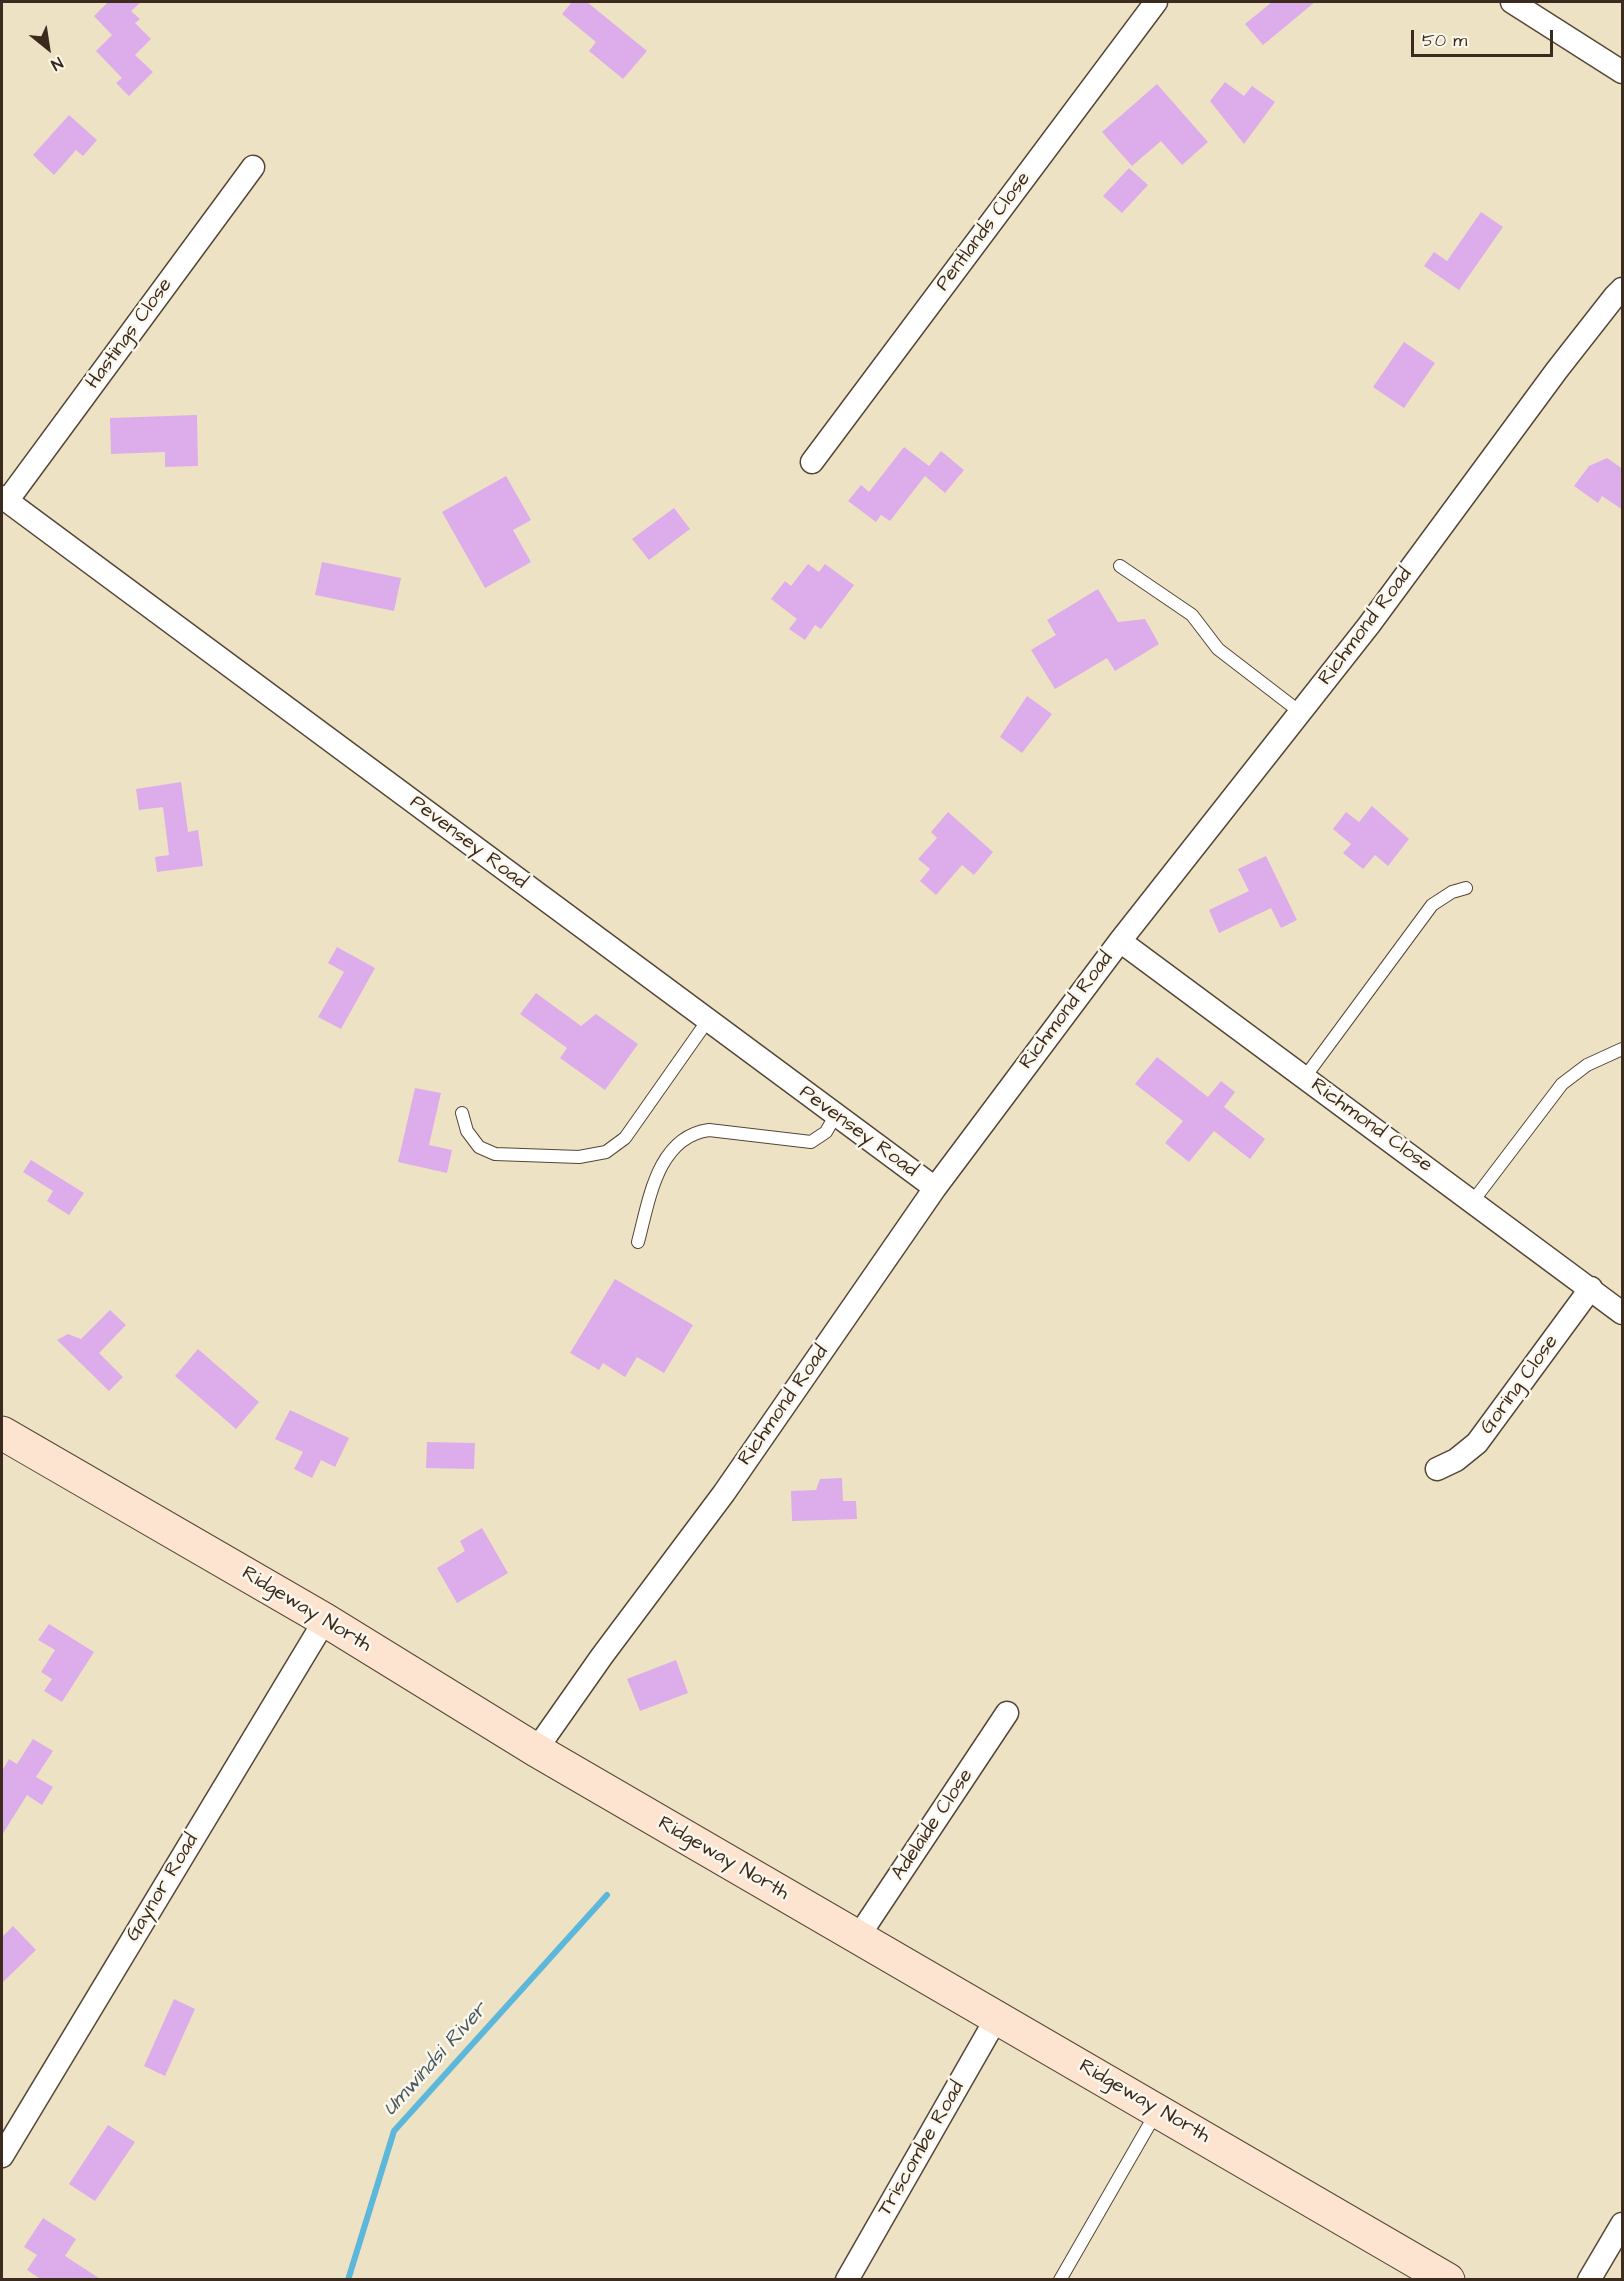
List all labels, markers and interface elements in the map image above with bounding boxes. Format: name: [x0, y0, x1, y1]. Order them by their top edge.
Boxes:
north arrow: [18, 18, 78, 78]
scale bar: [1414, 18, 1556, 56]
text: 50 m: [1422, 28, 1467, 53]
text: N: [47, 52, 67, 76]
street label: Pentlands Close: [931, 168, 1037, 296]
street label: Hastings Close: [82, 274, 178, 394]
street label: Richmond Road: [1314, 564, 1418, 690]
street label: Pevensey Road: [405, 791, 531, 895]
street label: Richmond Road: [1015, 948, 1119, 1074]
street label: Richmond Close: [1306, 1074, 1436, 1178]
street label: Pevensey Road: [794, 1081, 922, 1183]
street label: Goring Close: [1476, 1331, 1564, 1439]
street label: Richmond Road: [734, 1341, 834, 1471]
street label: Ridgeway North: [237, 1562, 375, 1658]
street label: Adelaide Close: [887, 1765, 979, 1885]
street label: Ridgeway North: [653, 1812, 793, 1906]
street label: Gaynor Road: [121, 1830, 205, 1946]
water label: Umwindsi River: [379, 1998, 493, 2122]
street label: Ridgeway North: [1074, 2055, 1214, 2149]
street label: Triscombe Road: [874, 2077, 970, 2221]

